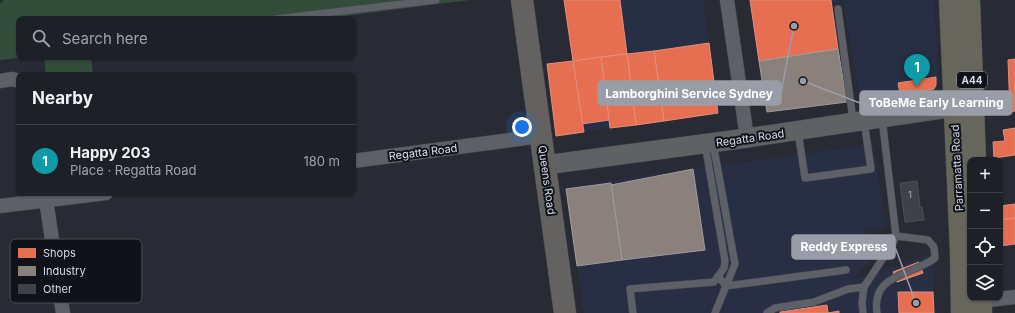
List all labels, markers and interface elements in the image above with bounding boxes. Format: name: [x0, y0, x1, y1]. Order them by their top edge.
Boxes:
search box: [16, 16, 356, 60]
icon: search: [30, 27, 52, 49]
text: Search here: [62, 29, 148, 48]
pin: 1: [904, 54, 930, 87]
road number: A44: [957, 72, 987, 88]
callout: Lamborghini Service Sydney: [598, 81, 781, 105]
text: Lamborghini Service Sydney: [605, 86, 774, 101]
text: Nearby: [32, 88, 93, 108]
callout: ToBeMe Early Learning: [860, 91, 1012, 115]
text: ToBeMe Early Learning: [868, 95, 1004, 110]
your location: [512, 117, 532, 137]
street label: Parramatta Road: [948, 124, 966, 212]
street label: Regatta Road: [715, 126, 785, 150]
street label: Regatta Road: [388, 141, 458, 163]
text: Happy 203: [70, 143, 150, 162]
street label: Queens Road: [535, 145, 559, 215]
text: 1: [42, 153, 48, 169]
text: 180 m: [303, 153, 340, 169]
map controls: [967, 157, 1003, 301]
button: +: [967, 157, 1003, 193]
text: Place · Regatta Road: [70, 162, 196, 178]
house number: 1: [908, 189, 912, 200]
button: −: [967, 193, 1003, 229]
button: locate: [967, 229, 1003, 265]
callout: Reddy Express: [792, 235, 895, 259]
legend: [10, 239, 142, 303]
text: Reddy Express: [800, 239, 888, 254]
text: Shops: [43, 246, 76, 260]
text: Industry: [43, 264, 86, 278]
button: layers: [967, 265, 1003, 301]
text: Other: [43, 282, 72, 296]

